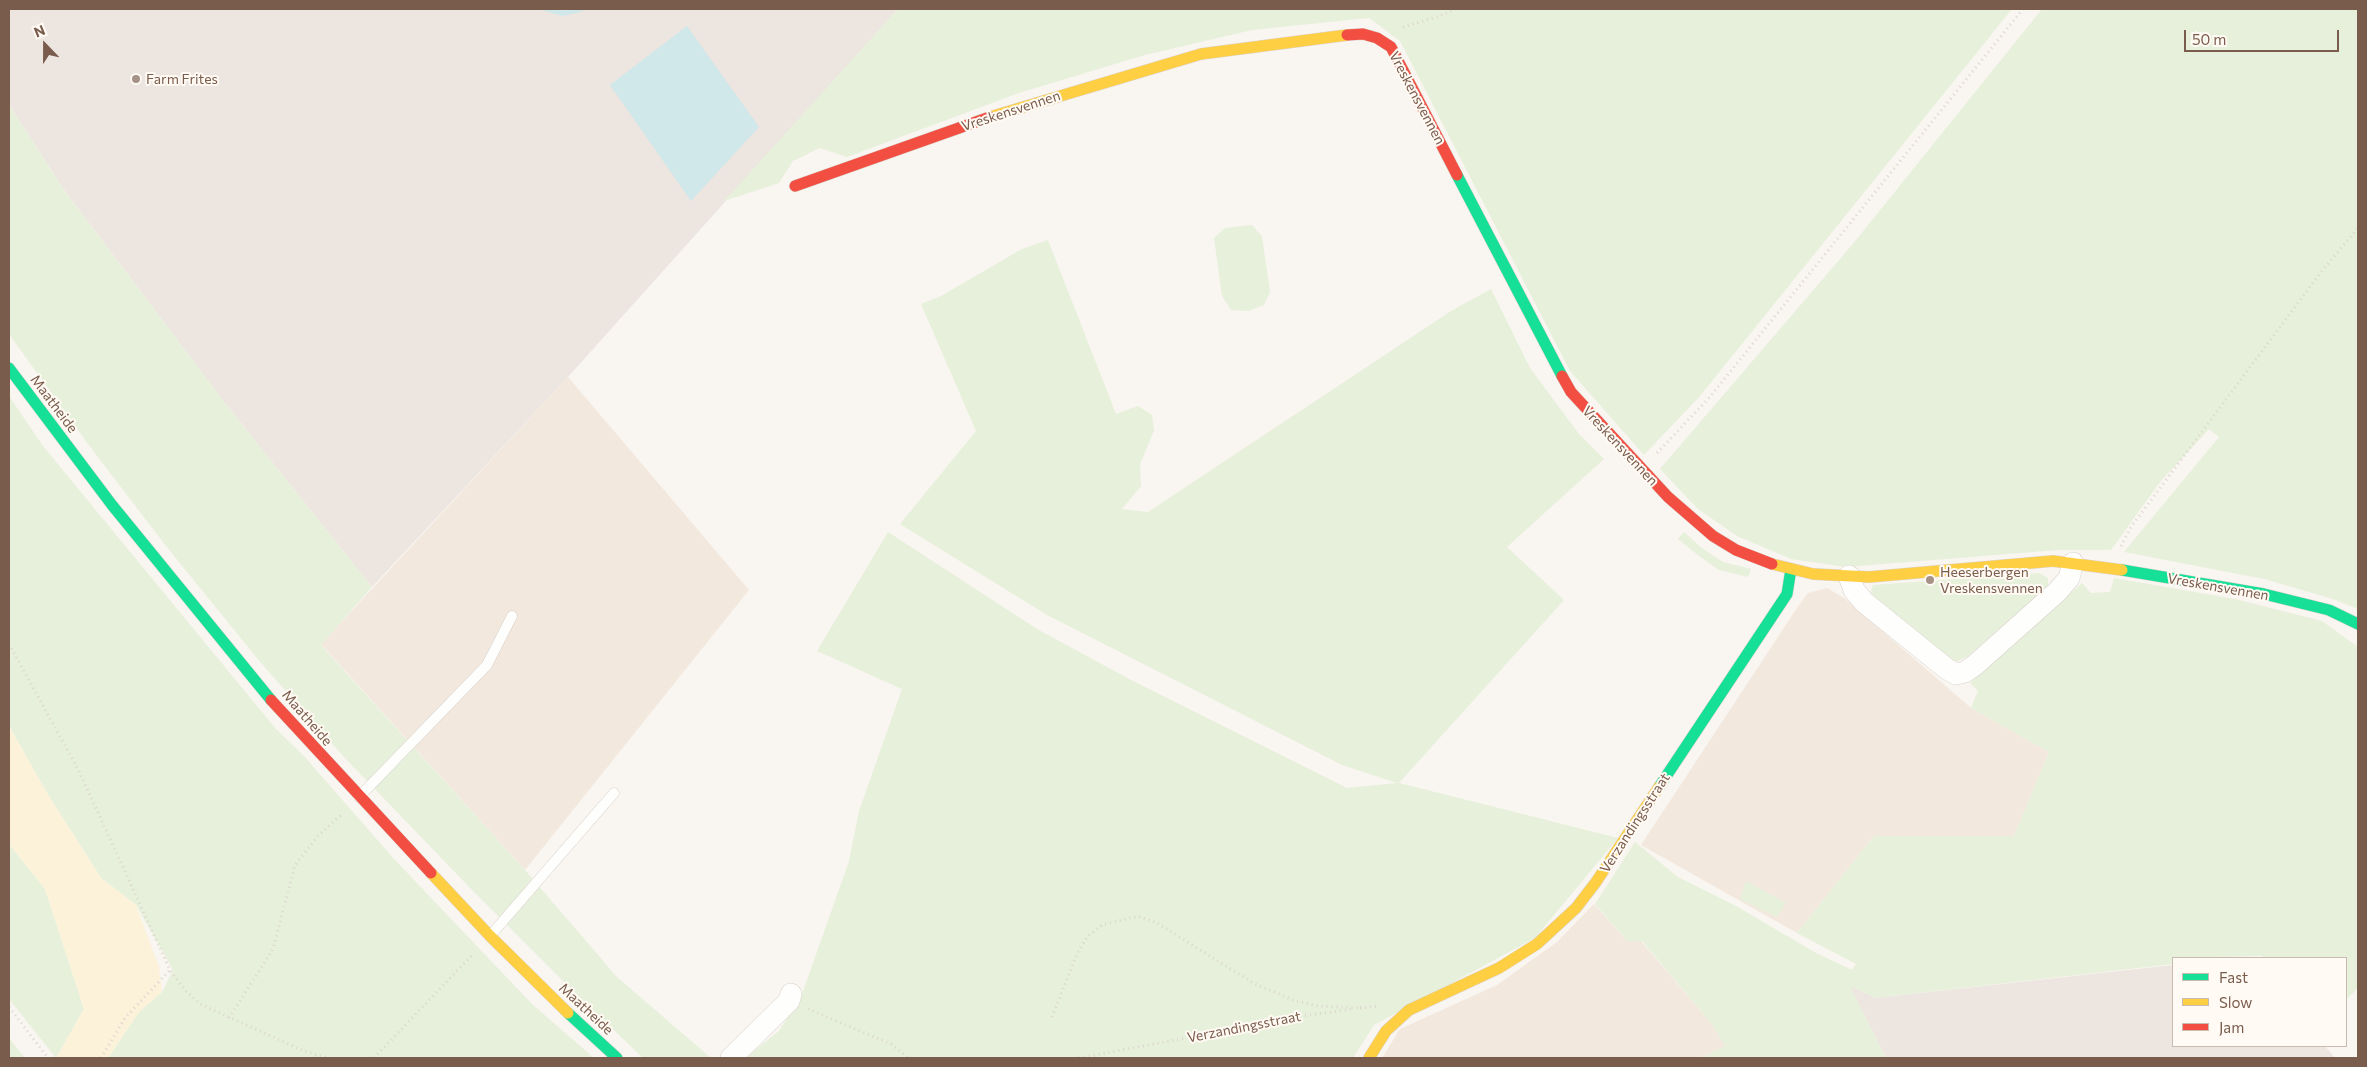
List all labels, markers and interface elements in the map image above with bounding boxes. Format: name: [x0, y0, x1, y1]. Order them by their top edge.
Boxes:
north arrow: [20, 20, 70, 70]
scale bar: [2187, 20, 2342, 52]
text: N: [31, 21, 47, 40]
text: 50 m: [2192, 30, 2226, 48]
street label: Vreskensvennen: [1385, 49, 1449, 147]
place label: Farm Frites: [146, 71, 218, 87]
marker: Farm Frites: [130, 73, 142, 85]
street label: Vreskensvennen: [960, 87, 1062, 135]
street label: Maatheide: [27, 372, 81, 436]
street label: Vreskensvennen: [1579, 403, 1661, 489]
place label: Heeserbergen Vreskensvennen: [1940, 564, 2043, 596]
street label: Vreskensvennen: [2166, 570, 2270, 604]
marker: Heeserbergen Vreskensvennen: [1924, 574, 1936, 586]
street label: Maatheide: [278, 687, 336, 749]
street label: Verzandingsstraat: [1597, 770, 1673, 876]
legend: [2172, 957, 2347, 1047]
text: Fast: [2219, 968, 2248, 986]
street label: Maatheide: [555, 980, 617, 1038]
text: Slow: [2219, 993, 2252, 1011]
street label: Verzandingsstraat: [1186, 1008, 1302, 1046]
text: Jam: [2219, 1018, 2244, 1036]

